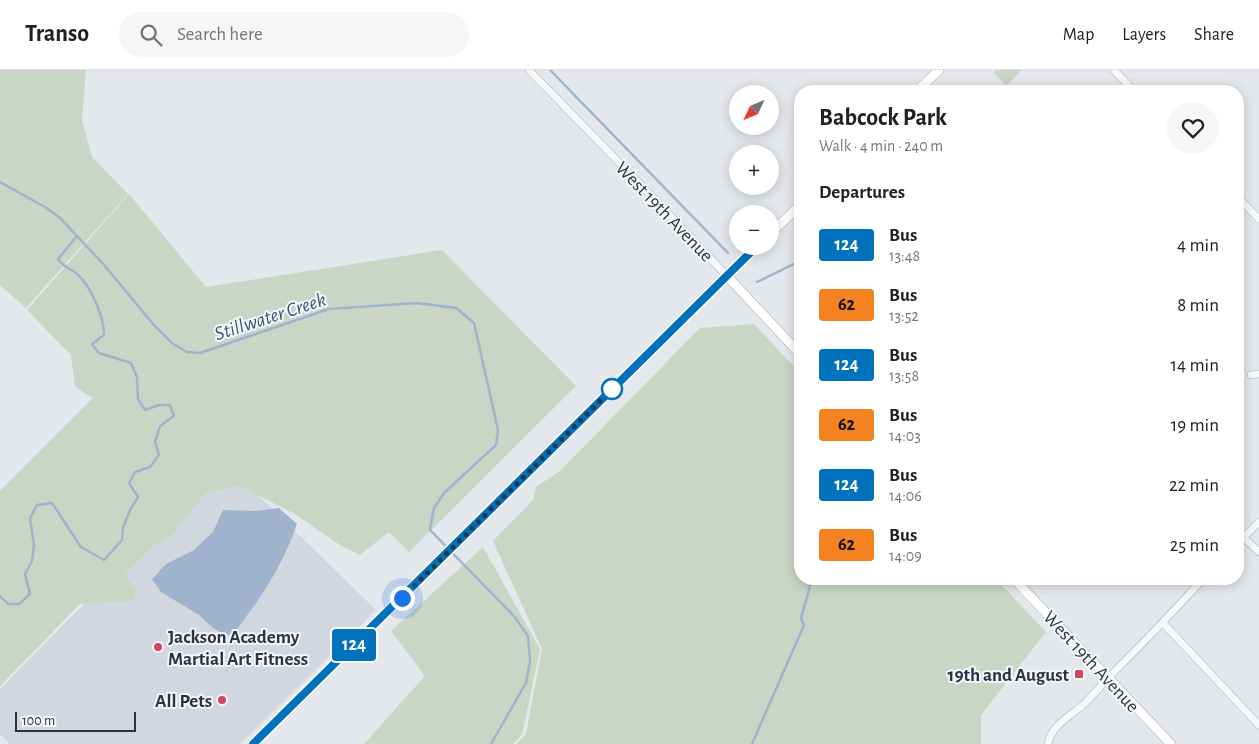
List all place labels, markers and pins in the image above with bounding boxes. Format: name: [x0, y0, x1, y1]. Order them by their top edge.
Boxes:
unlabelled marker: [601, 378, 623, 400]
place label: Jackson Academy Martial Art Fitness: [168, 628, 308, 669]
marker: Jackson Academy Martial Art Fitness: [152, 641, 164, 653]
place label: 19th and August: [948, 666, 1070, 685]
marker: 19th and August: [1073, 668, 1085, 680]
place label: All Pets: [155, 692, 212, 711]
marker: All Pets: [216, 694, 228, 706]

